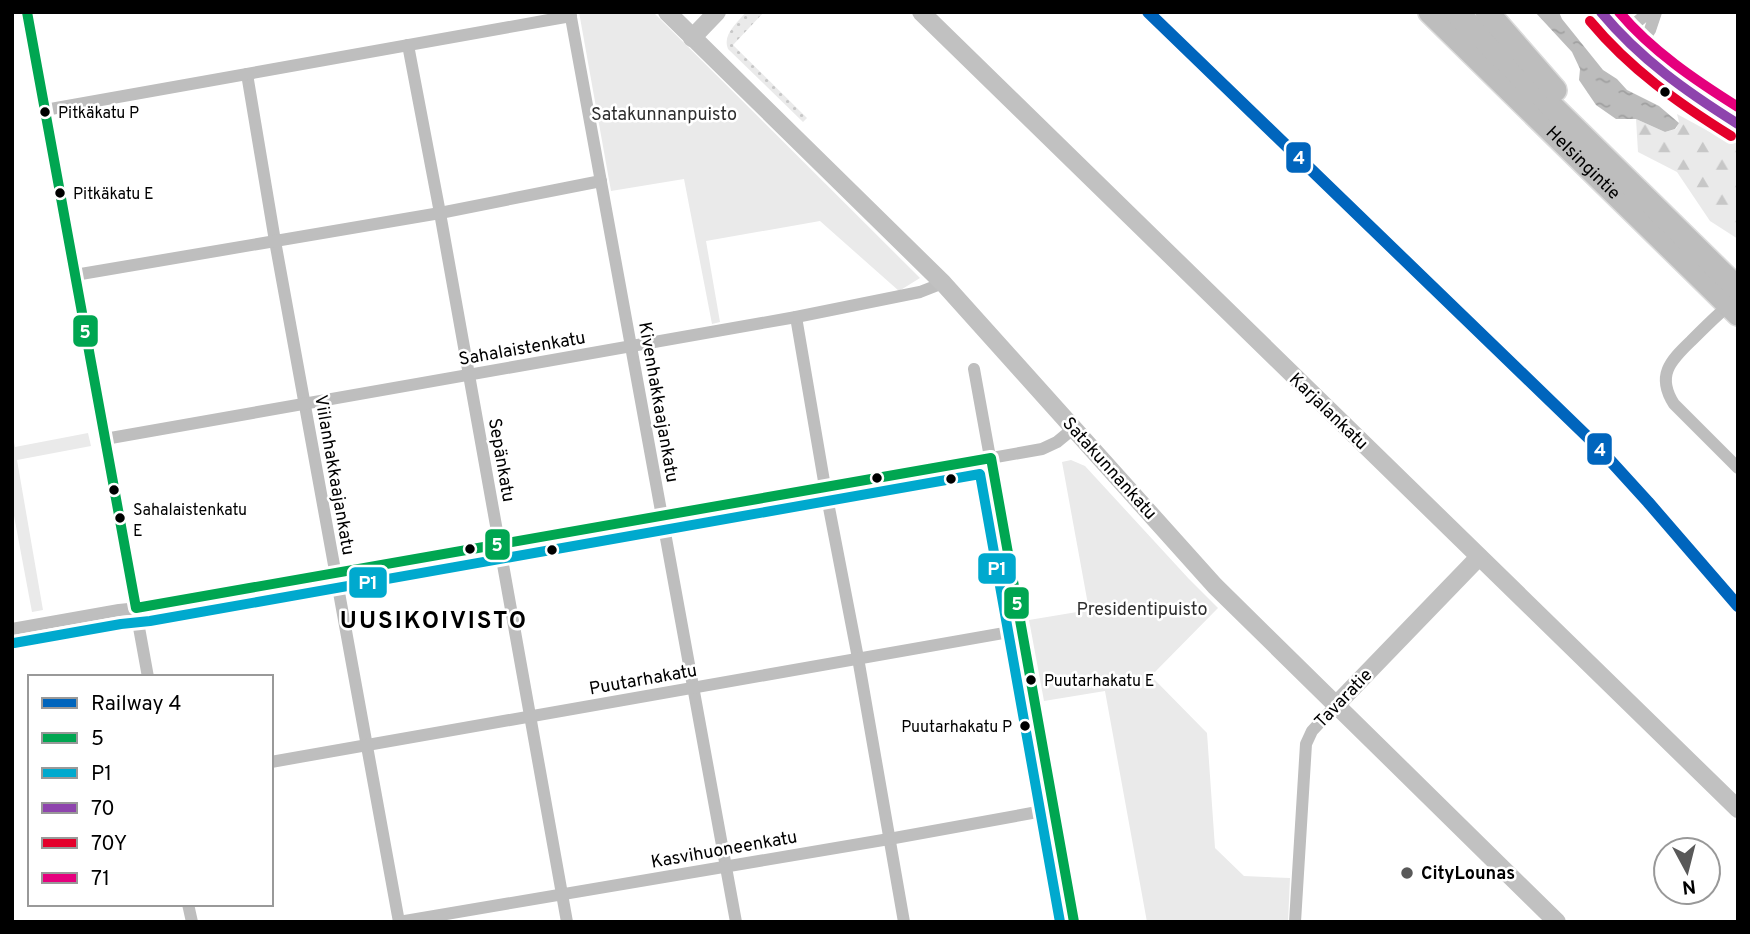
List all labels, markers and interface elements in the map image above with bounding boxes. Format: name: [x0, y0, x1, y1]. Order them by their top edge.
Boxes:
unlabelled marker: [1658, 85, 1672, 99]
place label: Pitkäkatu P: [58, 104, 139, 124]
park label: Satakunnanpuisto: [591, 104, 737, 127]
marker: Pitkäkatu P: [38, 105, 52, 119]
street label: Helsingintie: [1540, 122, 1625, 205]
line badge: 4: [1285, 141, 1312, 174]
text: 4: [1293, 147, 1305, 171]
place label: Pitkäkatu E: [73, 185, 154, 205]
marker: Pitkäkatu E: [53, 186, 67, 200]
line badge: 5: [72, 314, 99, 348]
street label: Kivenhakkaajankatu: [632, 320, 683, 484]
text: 5: [79, 321, 91, 345]
street label: Sahalaistenkatu: [457, 327, 587, 372]
street label: Karjalankatu: [1283, 369, 1372, 456]
street label: Viilanhakkaajankatu: [308, 393, 359, 557]
street label: Satakunnankatu: [1057, 413, 1161, 525]
street label: Sepänkatu: [482, 416, 519, 504]
line badge: 4: [1586, 432, 1613, 466]
text: 4: [1594, 439, 1606, 463]
unlabelled marker: [870, 471, 884, 485]
unlabelled marker: [944, 472, 958, 486]
unlabelled marker: [107, 483, 121, 497]
place label: Sahalaistenkatu E: [133, 501, 247, 542]
marker: Sahalaistenkatu E: [113, 511, 127, 525]
line badge: 5: [484, 528, 511, 561]
text: 5: [491, 534, 503, 558]
unlabelled marker: [463, 542, 477, 556]
unlabelled marker: [545, 543, 559, 557]
line badge: P1: [977, 552, 1017, 585]
text: P1: [987, 558, 1007, 582]
line badge: P1: [348, 566, 388, 599]
text: P1: [358, 572, 378, 596]
line badge: 5: [1003, 586, 1030, 620]
text: 5: [1011, 593, 1023, 617]
park label: Presidentipuisto: [1076, 599, 1208, 622]
district label: UUSIKOIVISTO: [340, 607, 528, 637]
street label: Puutarhakatu: [588, 660, 699, 701]
street label: Tavaratie: [1310, 664, 1378, 734]
place label: Puutarhakatu E: [1044, 672, 1154, 692]
marker: Puutarhakatu E: [1024, 673, 1038, 687]
legend: [28, 675, 273, 906]
text: Railway 4: [91, 691, 182, 718]
place label: Puutarhakatu P: [901, 718, 1012, 738]
marker: Puutarhakatu P: [1018, 719, 1032, 733]
text: 5: [91, 726, 104, 753]
text: P1: [91, 761, 112, 788]
text: 70: [91, 796, 115, 823]
street label: Kasvihuoneenkatu: [649, 826, 799, 875]
text: 70Y: [91, 831, 127, 858]
north arrow: [1652, 836, 1722, 906]
place label: CityLounas: [1421, 863, 1515, 886]
marker: CityLounas: [1399, 865, 1415, 881]
text: 71: [91, 866, 110, 893]
text: N: [1681, 873, 1697, 899]

